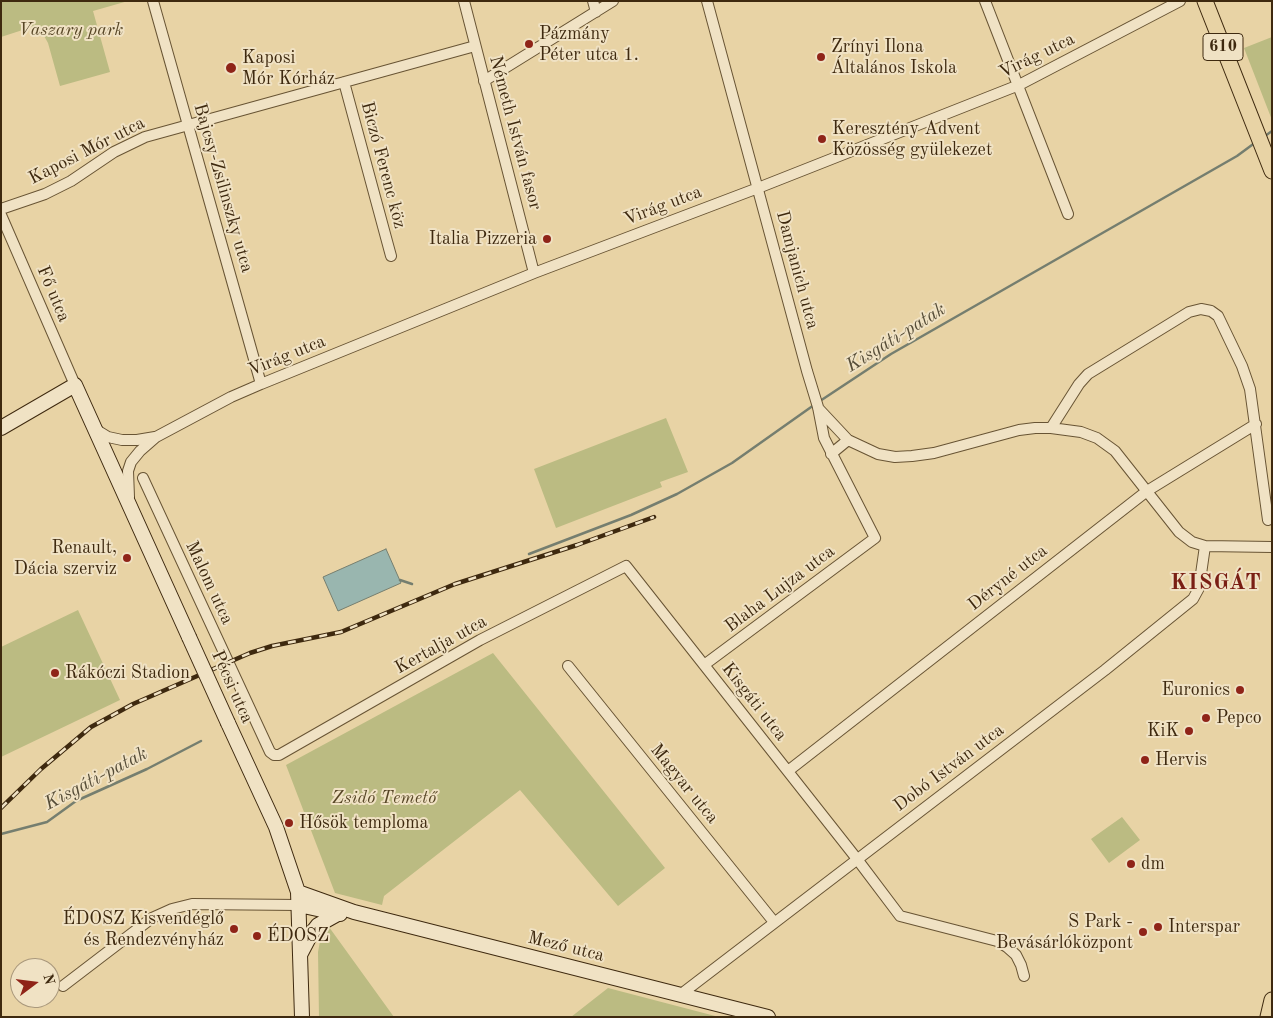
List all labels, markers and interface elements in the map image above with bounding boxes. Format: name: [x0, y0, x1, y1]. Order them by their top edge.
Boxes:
park label: Vaszary park: [19, 19, 123, 41]
place label: Pázmány Péter utca 1.: [539, 23, 639, 66]
street label: Virág utca: [996, 28, 1078, 84]
road number: 610: [1203, 34, 1243, 61]
place label: Zrínyi Ilona Általános Iskola: [831, 36, 957, 78]
marker: Pázmány Péter utca 1.: [523, 38, 535, 50]
place label: Kaposi Mór Kórház: [242, 47, 335, 90]
marker: Zrínyi Ilona Általános Iskola: [815, 51, 827, 63]
street label: Németh István fasor: [484, 54, 546, 212]
marker: Kaposi Mór Kórház: [224, 61, 238, 75]
street label: Biczó Ferenc köz: [356, 99, 410, 231]
street label: Bajcsy-Zsilinszky utca: [188, 101, 258, 275]
street label: Kaposi Mór utca: [25, 112, 149, 190]
place label: Keresztény Advent Közösség gyülekezet: [832, 118, 992, 160]
marker: Keresztény Advent Közösség gyülekezet: [816, 133, 828, 145]
street label: Virág utca: [621, 181, 705, 231]
street label: Damjanich utca: [771, 208, 823, 332]
place label: Italia Pizzeria: [429, 228, 537, 250]
marker: Italia Pizzeria: [541, 233, 553, 245]
street label: Fő utca: [32, 263, 74, 325]
water label: Kisgáti-patak: [842, 298, 950, 378]
street label: Virág utca: [245, 331, 329, 381]
place label: Renault, Dácia szerviz: [14, 537, 117, 580]
street label: Malom utca: [180, 538, 238, 628]
street label: Déryné utca: [964, 540, 1052, 616]
street label: Blaha Lujza utca: [721, 541, 839, 637]
marker: Renault, Dácia szerviz: [121, 552, 133, 564]
district label: KISGÁT: [1169, 570, 1263, 596]
street label: Kertalja utca: [391, 611, 491, 679]
street label: Pécsi utca: [206, 647, 258, 727]
street label: Kisgáti utca: [717, 658, 791, 746]
place label: Rákóczi Stadion: [65, 662, 190, 684]
marker: Rákóczi Stadion: [49, 667, 61, 679]
place label: Euronics: [1161, 679, 1230, 701]
marker: Euronics: [1234, 684, 1246, 696]
place label: Pepco: [1216, 707, 1262, 729]
marker: Pepco: [1200, 712, 1212, 724]
street label: Dobó István utca: [890, 719, 1008, 817]
place label: KiK: [1147, 720, 1179, 742]
marker: KiK: [1183, 725, 1195, 737]
street label: Magyar utca: [645, 740, 723, 828]
water label: Kisgáti-patak: [41, 742, 151, 816]
place label: Hervis: [1155, 749, 1207, 771]
marker: Hervis: [1139, 754, 1151, 766]
park label: Zsidó Temető: [332, 787, 436, 809]
place label: Hősök temploma: [299, 812, 428, 834]
marker: Hősök temploma: [283, 817, 295, 829]
place label: dm: [1141, 853, 1165, 875]
marker: dm: [1125, 858, 1137, 870]
place label: ÉDOSZ Kisvendéglő és Rendezvényház: [63, 908, 224, 951]
place label: S Park - Bevásárlóközpont: [996, 911, 1133, 954]
place label: Interspar: [1168, 916, 1240, 938]
marker: Interspar: [1152, 921, 1164, 933]
marker: ÉDOSZ Kisvendéglő és Rendezvényház: [228, 923, 240, 935]
place label: ÉDOSZ: [267, 925, 329, 947]
marker: S Park - Bevásárlóközpont: [1137, 926, 1149, 938]
street label: Mező utca: [526, 927, 606, 967]
marker: ÉDOSZ: [251, 930, 263, 942]
north arrow: [10, 958, 60, 1008]
text: N: [40, 972, 57, 986]

